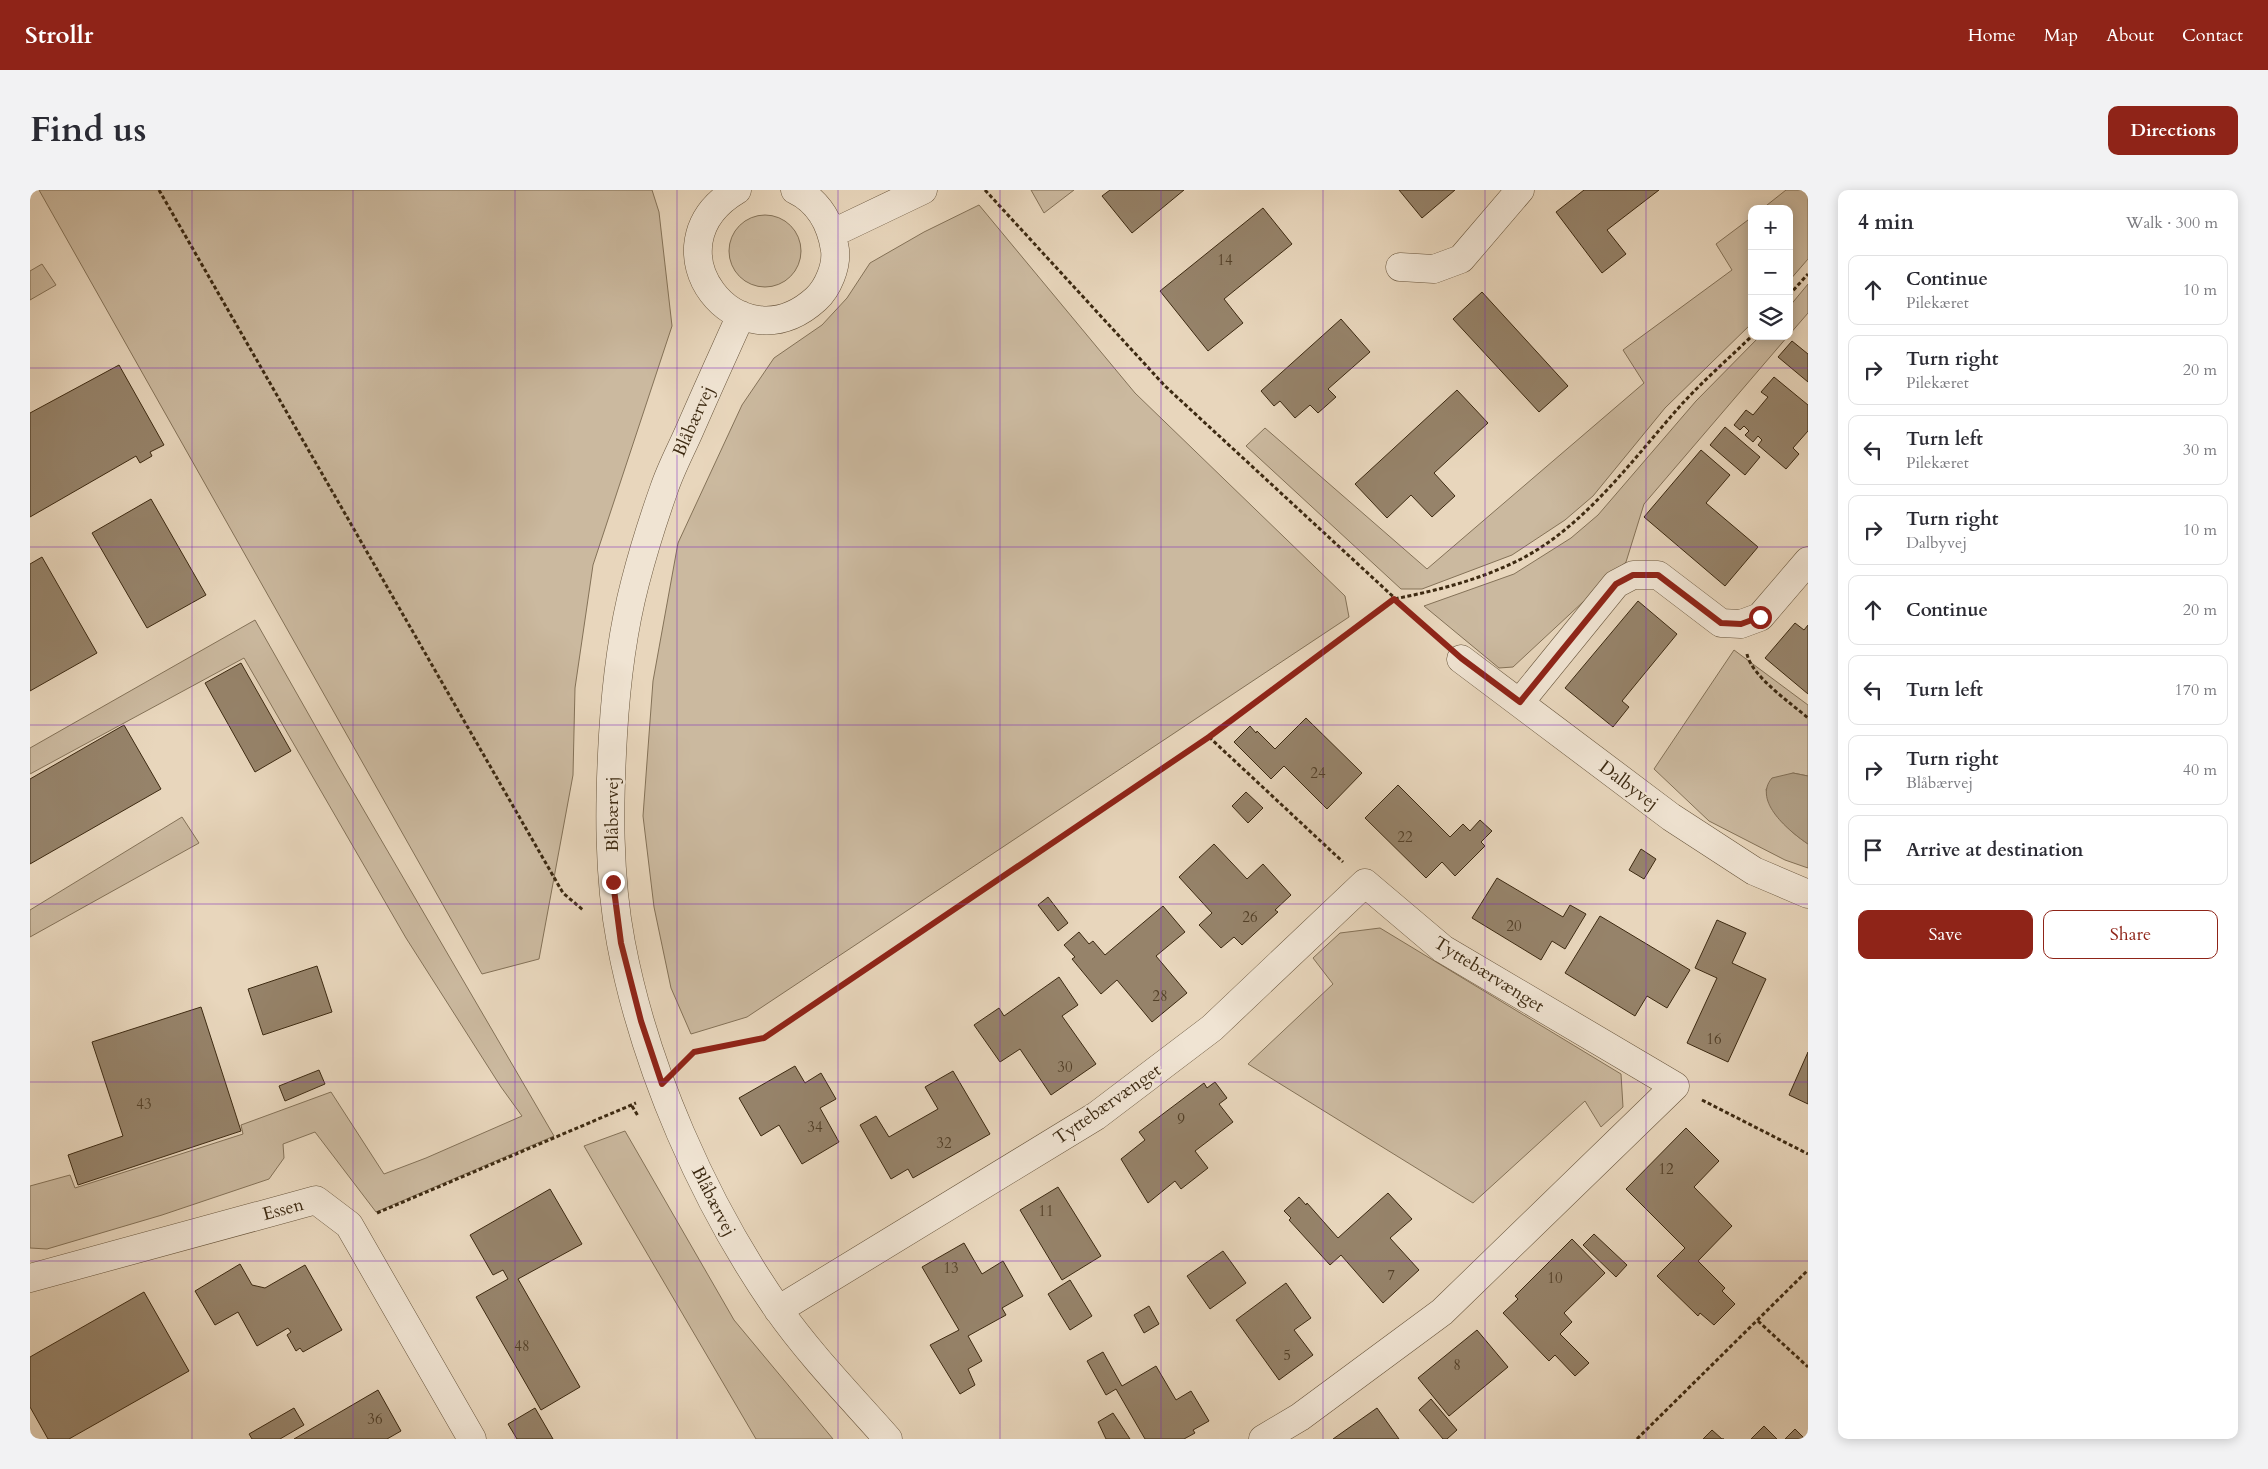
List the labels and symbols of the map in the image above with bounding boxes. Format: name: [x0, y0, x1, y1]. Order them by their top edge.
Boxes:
house number: 14: [1217, 250, 1233, 270]
street label: Blåbærvej: [667, 382, 720, 461]
route start: [1749, 606, 1772, 629]
street label: Dalbyvej: [1594, 755, 1664, 816]
house number: 24: [1310, 763, 1326, 783]
street label: Blåbærvej: [600, 776, 625, 852]
house number: 22: [1397, 827, 1413, 847]
route end: [602, 871, 625, 894]
house number: 26: [1242, 907, 1258, 927]
house number: 20: [1506, 916, 1522, 936]
street label: Tyttebærvænget: [1429, 930, 1549, 1019]
house number: 28: [1152, 986, 1168, 1006]
house number: 16: [1706, 1029, 1722, 1049]
house number: 30: [1057, 1057, 1073, 1077]
street label: Tyttebærvænget: [1049, 1058, 1166, 1151]
house number: 43: [136, 1094, 152, 1114]
house number: 9: [1177, 1109, 1185, 1129]
house number: 34: [807, 1117, 823, 1137]
house number: 32: [936, 1133, 952, 1153]
house number: 12: [1658, 1159, 1674, 1179]
street label: Blåbærvej: [685, 1162, 742, 1240]
street label: Essen: [260, 1192, 307, 1227]
house number: 11: [1038, 1201, 1054, 1221]
house number: 13: [943, 1258, 959, 1278]
house number: 7: [1387, 1265, 1395, 1285]
house number: 10: [1547, 1268, 1563, 1288]
house number: 48: [514, 1336, 530, 1356]
house number: 5: [1283, 1345, 1291, 1365]
house number: 8: [1453, 1355, 1461, 1375]
house number: 36: [367, 1409, 383, 1429]

